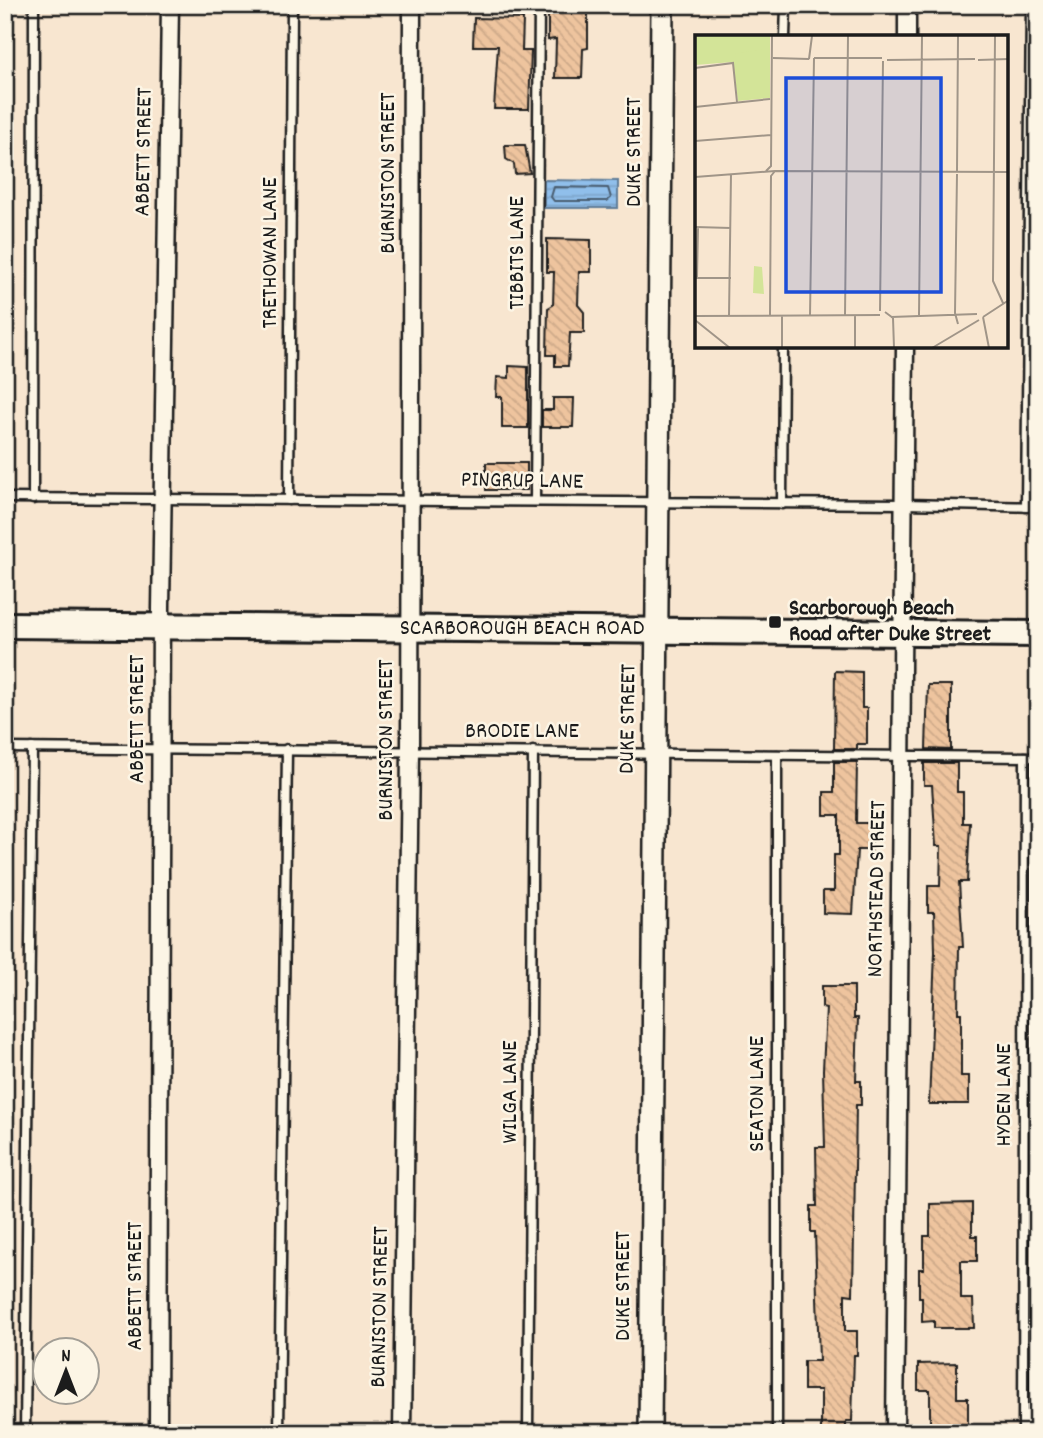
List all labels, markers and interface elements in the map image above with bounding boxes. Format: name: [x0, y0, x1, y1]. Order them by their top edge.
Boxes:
inset map: [695, 35, 1008, 348]
street label: ABBETT STREET: [127, 87, 163, 217]
street label: BURNISTON STREET: [373, 92, 406, 254]
street label: DUKE STREET: [619, 97, 652, 207]
street label: TRETHOWAN LANE: [255, 177, 288, 329]
street label: TIBBITS LANE: [502, 196, 535, 310]
street label: PINGRUP LANE: [461, 464, 584, 500]
place label: Scarborough Beach Road after Duke Street: [789, 593, 992, 652]
street label: SCARBOROUGH BEACH ROAD: [400, 613, 644, 646]
marker: Scarborough Beach Road after Duke Street: [767, 614, 783, 630]
street label: ABBETT STREET: [122, 654, 155, 784]
street label: BURNISTON STREET: [371, 659, 404, 821]
street label: DUKE STREET: [612, 664, 646, 774]
street label: BRODIE LANE: [465, 716, 579, 749]
street label: NORTHSTEAD STREET: [860, 800, 896, 978]
street label: SEATON LANE: [742, 1035, 775, 1152]
street label: WILGA LANE: [495, 1040, 528, 1143]
street label: HYDEN LANE: [989, 1043, 1022, 1146]
street label: ABBETT STREET: [120, 1221, 153, 1351]
street label: BURNISTON STREET: [363, 1226, 399, 1388]
street label: DUKE STREET: [608, 1231, 641, 1341]
north arrow: [32, 1336, 102, 1406]
text: N: [61, 1344, 71, 1371]

